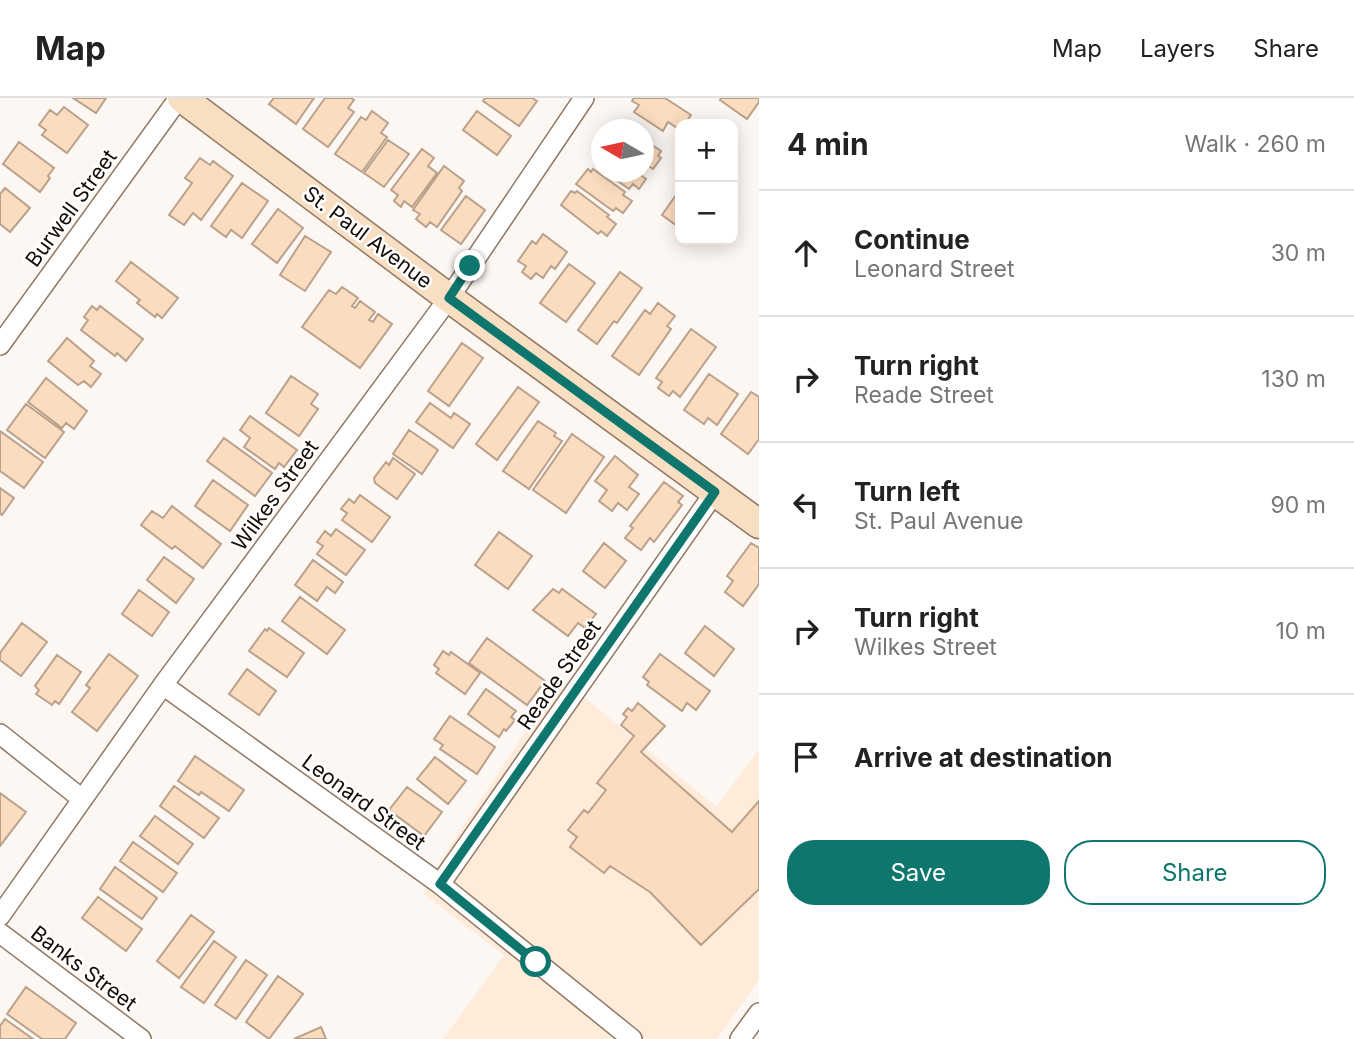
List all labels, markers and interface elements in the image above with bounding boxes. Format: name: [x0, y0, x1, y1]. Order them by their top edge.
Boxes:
text: Map: [35, 28, 106, 68]
text: Map: [1052, 34, 1102, 63]
text: Layers: [1140, 34, 1215, 63]
text: Share: [1253, 34, 1319, 63]
north arrow: [591, 119, 654, 182]
map controls: [675, 119, 738, 245]
button: +: [675, 119, 738, 182]
text: 4 min: [787, 126, 869, 162]
text: Walk · 260 m: [1184, 130, 1326, 158]
street label: Burwell Street: [20, 144, 122, 271]
street label: St. Paul Avenue: [299, 180, 437, 294]
button: −: [675, 182, 738, 245]
text: Continue: [854, 224, 970, 255]
icon: ahead: [787, 234, 825, 272]
text: 30 m: [1271, 239, 1326, 267]
route end: [454, 250, 485, 281]
text: Leonard Street: [854, 255, 1014, 283]
text: Turn right: [854, 350, 979, 381]
icon: right: [787, 360, 825, 398]
text: 130 m: [1261, 365, 1326, 393]
text: Reade Street: [854, 381, 994, 409]
street label: Wilkes Street: [227, 435, 324, 555]
text: Turn left: [854, 476, 960, 507]
icon: left: [787, 486, 825, 524]
text: 90 m: [1271, 491, 1326, 519]
text: St. Paul Avenue: [854, 507, 1023, 535]
text: Turn right: [854, 602, 979, 633]
icon: right: [787, 612, 825, 650]
street label: Reade Street: [512, 615, 606, 734]
text: 10 m: [1276, 617, 1326, 645]
text: Wilkes Street: [854, 633, 997, 661]
icon: arrive: [787, 738, 825, 776]
text: Arrive at destination: [854, 742, 1113, 773]
street label: Leonard Street: [297, 749, 431, 855]
button: Save: [787, 840, 1050, 905]
button: Share: [1064, 840, 1326, 905]
street label: Banks Street: [26, 920, 142, 1016]
route start: [520, 946, 551, 977]

